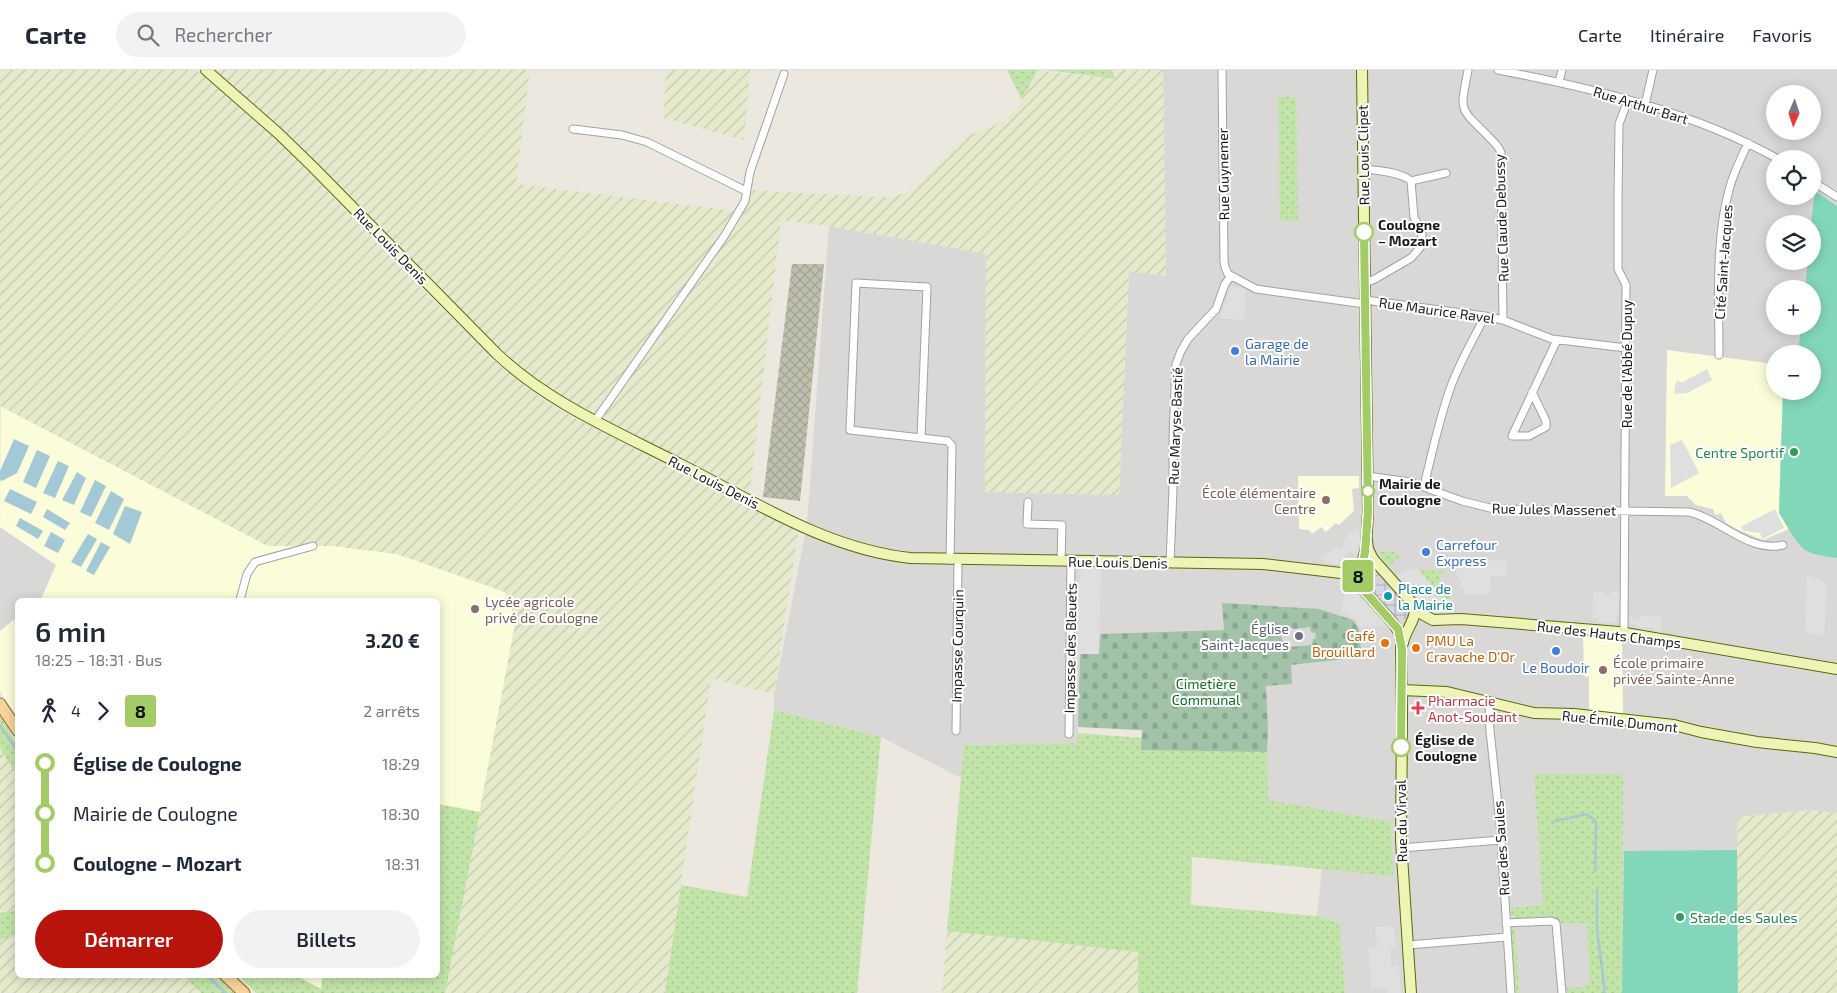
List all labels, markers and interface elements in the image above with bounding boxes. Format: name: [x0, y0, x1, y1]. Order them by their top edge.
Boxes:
search box: [116, 12, 466, 57]
text: Carte: [25, 20, 86, 49]
icon: search: [134, 21, 162, 49]
text: Rechercher: [174, 23, 272, 46]
text: Carte: [1578, 24, 1622, 46]
text: Itinéraire: [1650, 24, 1724, 46]
text: Favoris: [1752, 24, 1812, 46]
street label: Rue Arthur Bart: [1591, 82, 1691, 128]
north arrow: [1766, 85, 1821, 140]
map controls: [1766, 85, 1821, 400]
street label: Rue Louis Clipet: [1354, 105, 1372, 205]
street label: Rue Guynemer: [1214, 127, 1232, 220]
button: locate: [1766, 150, 1821, 205]
street label: Rue Claude Debussy: [1490, 153, 1512, 282]
street label: Rue Louis Denis: [350, 204, 432, 288]
street label: Cité Saint-Jacques: [1710, 204, 1736, 320]
button: layers: [1766, 215, 1821, 270]
place label: Coulogne – Mozart: [1378, 216, 1440, 249]
marker: Coulogne – Mozart: [1354, 222, 1374, 242]
button: +: [1766, 280, 1821, 335]
street label: Rue Maurice Ravel: [1378, 293, 1497, 327]
street label: Rue de l'Abbé Dupuy: [1618, 299, 1635, 428]
place label: Garage de la Mairie: [1245, 335, 1309, 368]
marker: Garage de la Mairie: [1229, 345, 1241, 357]
button: −: [1766, 345, 1821, 400]
street label: Rue Maryse Bastié: [1164, 367, 1186, 485]
place label: Centre Sportif: [1695, 444, 1785, 461]
marker: Centre Sportif: [1788, 446, 1800, 458]
street label: Rue Louis Denis: [666, 452, 762, 512]
place label: Mairie de Coulogne: [1379, 475, 1441, 508]
place label: École élémentaire Centre: [1202, 484, 1316, 517]
marker: Mairie de Coulogne: [1361, 484, 1375, 498]
marker: École élémentaire Centre: [1320, 494, 1332, 506]
street label: Rue Jules Massenet: [1492, 499, 1616, 519]
place label: Carrefour Express: [1436, 536, 1497, 569]
marker: Carrefour Express: [1420, 546, 1432, 558]
street label: Rue Louis Denis: [1068, 553, 1168, 571]
line badge: 8: [1342, 560, 1374, 592]
text: 8: [1352, 565, 1364, 587]
place label: Place de la Mairie: [1398, 580, 1453, 613]
street label: Impasse des Bleuets: [1060, 583, 1080, 713]
street label: Impasse Courquin: [948, 589, 966, 703]
marker: Place de la Mairie: [1382, 590, 1394, 602]
place label: Lycée agricole privé de Coulogne: [485, 593, 598, 626]
marker: Lycée agricole privé de Coulogne: [469, 603, 481, 615]
text: 6 min: [35, 614, 106, 648]
street label: Rue des Hauts Champs: [1536, 617, 1682, 651]
place label: Église Saint-Jacques: [1201, 620, 1289, 653]
place label: Café Brouillard: [1312, 627, 1375, 660]
text: 3.20 €: [365, 629, 420, 652]
marker: Église Saint-Jacques: [1293, 630, 1305, 642]
place label: PMU La Cravache D'Or: [1426, 632, 1516, 665]
marker: Café Brouillard: [1379, 637, 1391, 649]
marker: PMU La Cravache D'Or: [1410, 642, 1422, 654]
marker: Le Boudoir: [1550, 645, 1562, 657]
text: 18:25 – 18:31 · Bus: [35, 650, 162, 669]
place label: École primaire privée Sainte-Anne: [1613, 654, 1734, 687]
place label: Le Boudoir: [1522, 659, 1590, 676]
marker: École primaire privée Sainte-Anne: [1597, 664, 1609, 676]
park label: Cimetière Communal: [1172, 675, 1241, 708]
place label: Pharmacie Anot-Soudant: [1428, 692, 1517, 725]
icon: walk: [35, 697, 63, 725]
icon: forward: [89, 697, 117, 725]
text: 8: [135, 700, 146, 722]
text: 4: [71, 701, 81, 720]
text: 2 arrêts: [363, 701, 420, 720]
marker: Pharmacie Anot-Soudant: [1412, 702, 1424, 714]
street label: Rue Émile Dumont: [1561, 706, 1679, 736]
place label: Église de Coulogne: [1415, 731, 1477, 764]
marker: Église de Coulogne: [1391, 737, 1411, 757]
text: Église de Coulogne: [73, 752, 242, 775]
text: 18:29: [382, 754, 420, 773]
street label: Rue du Virval: [1392, 779, 1410, 863]
street label: Rue des Saules: [1489, 800, 1513, 896]
text: Mairie de Coulogne: [73, 802, 238, 825]
text: 18:30: [382, 804, 420, 823]
text: Coulogne – Mozart: [73, 852, 241, 875]
text: 18:31: [385, 854, 420, 873]
place label: Stade des Saules: [1690, 909, 1798, 926]
button: Démarrer: [35, 910, 223, 968]
button: Billets: [233, 910, 420, 968]
marker: Stade des Saules: [1674, 911, 1686, 923]

